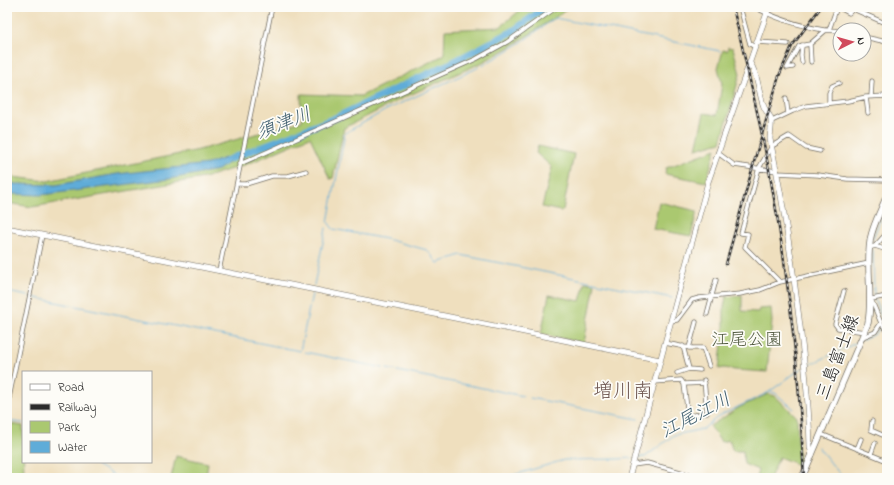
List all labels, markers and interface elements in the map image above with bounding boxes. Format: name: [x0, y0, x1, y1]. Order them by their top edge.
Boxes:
north arrow: [832, 22, 872, 62]
text: N: [853, 37, 869, 46]
water label: 須津川: [252, 102, 315, 147]
street label: 三島富士線: [811, 311, 867, 404]
park label: 江尾公園: [711, 328, 783, 354]
legend: [22, 371, 152, 463]
district label: 増川南: [593, 378, 653, 407]
text: Road: [58, 379, 84, 397]
water label: 江尾江川: [656, 387, 736, 446]
text: Railway: [58, 399, 97, 418]
text: Park: [58, 419, 80, 437]
text: Water: [58, 439, 87, 457]

